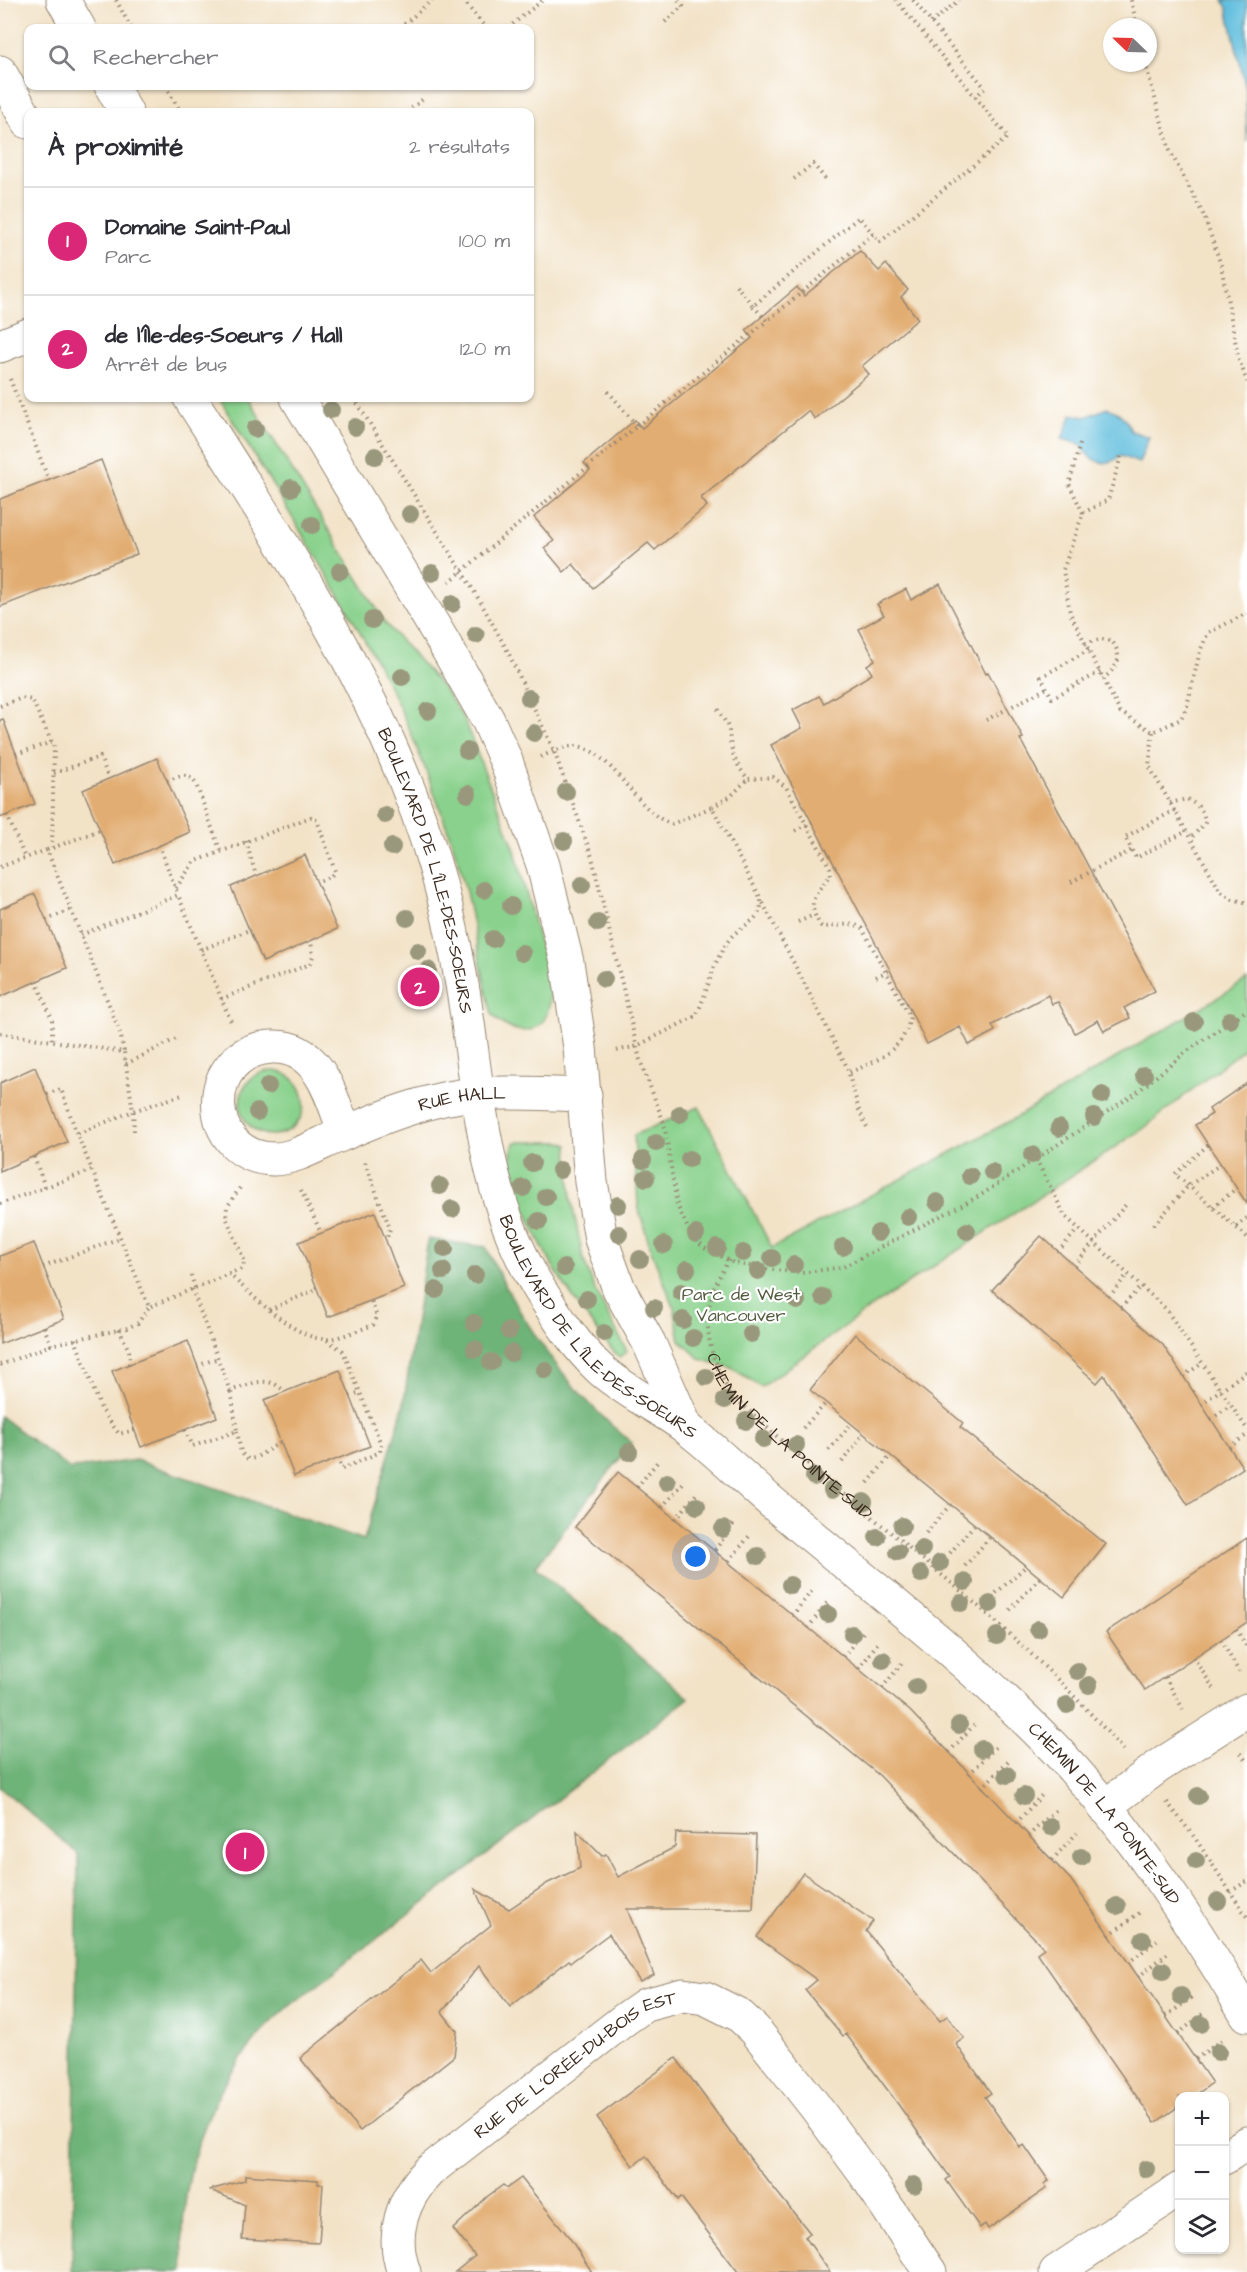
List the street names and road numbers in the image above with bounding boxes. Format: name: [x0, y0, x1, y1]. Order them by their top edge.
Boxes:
street label: BOULEVARD DE L'ÎLE-DES-SOEURS: [371, 724, 478, 1015]
street label: RUE HALL: [415, 1081, 506, 1118]
street label: BOULEVARD DE L'ÎLE-DES-SOEURS: [493, 1212, 703, 1445]
street label: CHEMIN DE LA POINTE-SUD: [700, 1349, 878, 1526]
street label: CHEMIN DE LA POINTE-SUD: [1022, 1717, 1186, 1910]
street label: RUE DE L'ORÉE-DU-BOIS EST: [469, 1985, 680, 2145]

